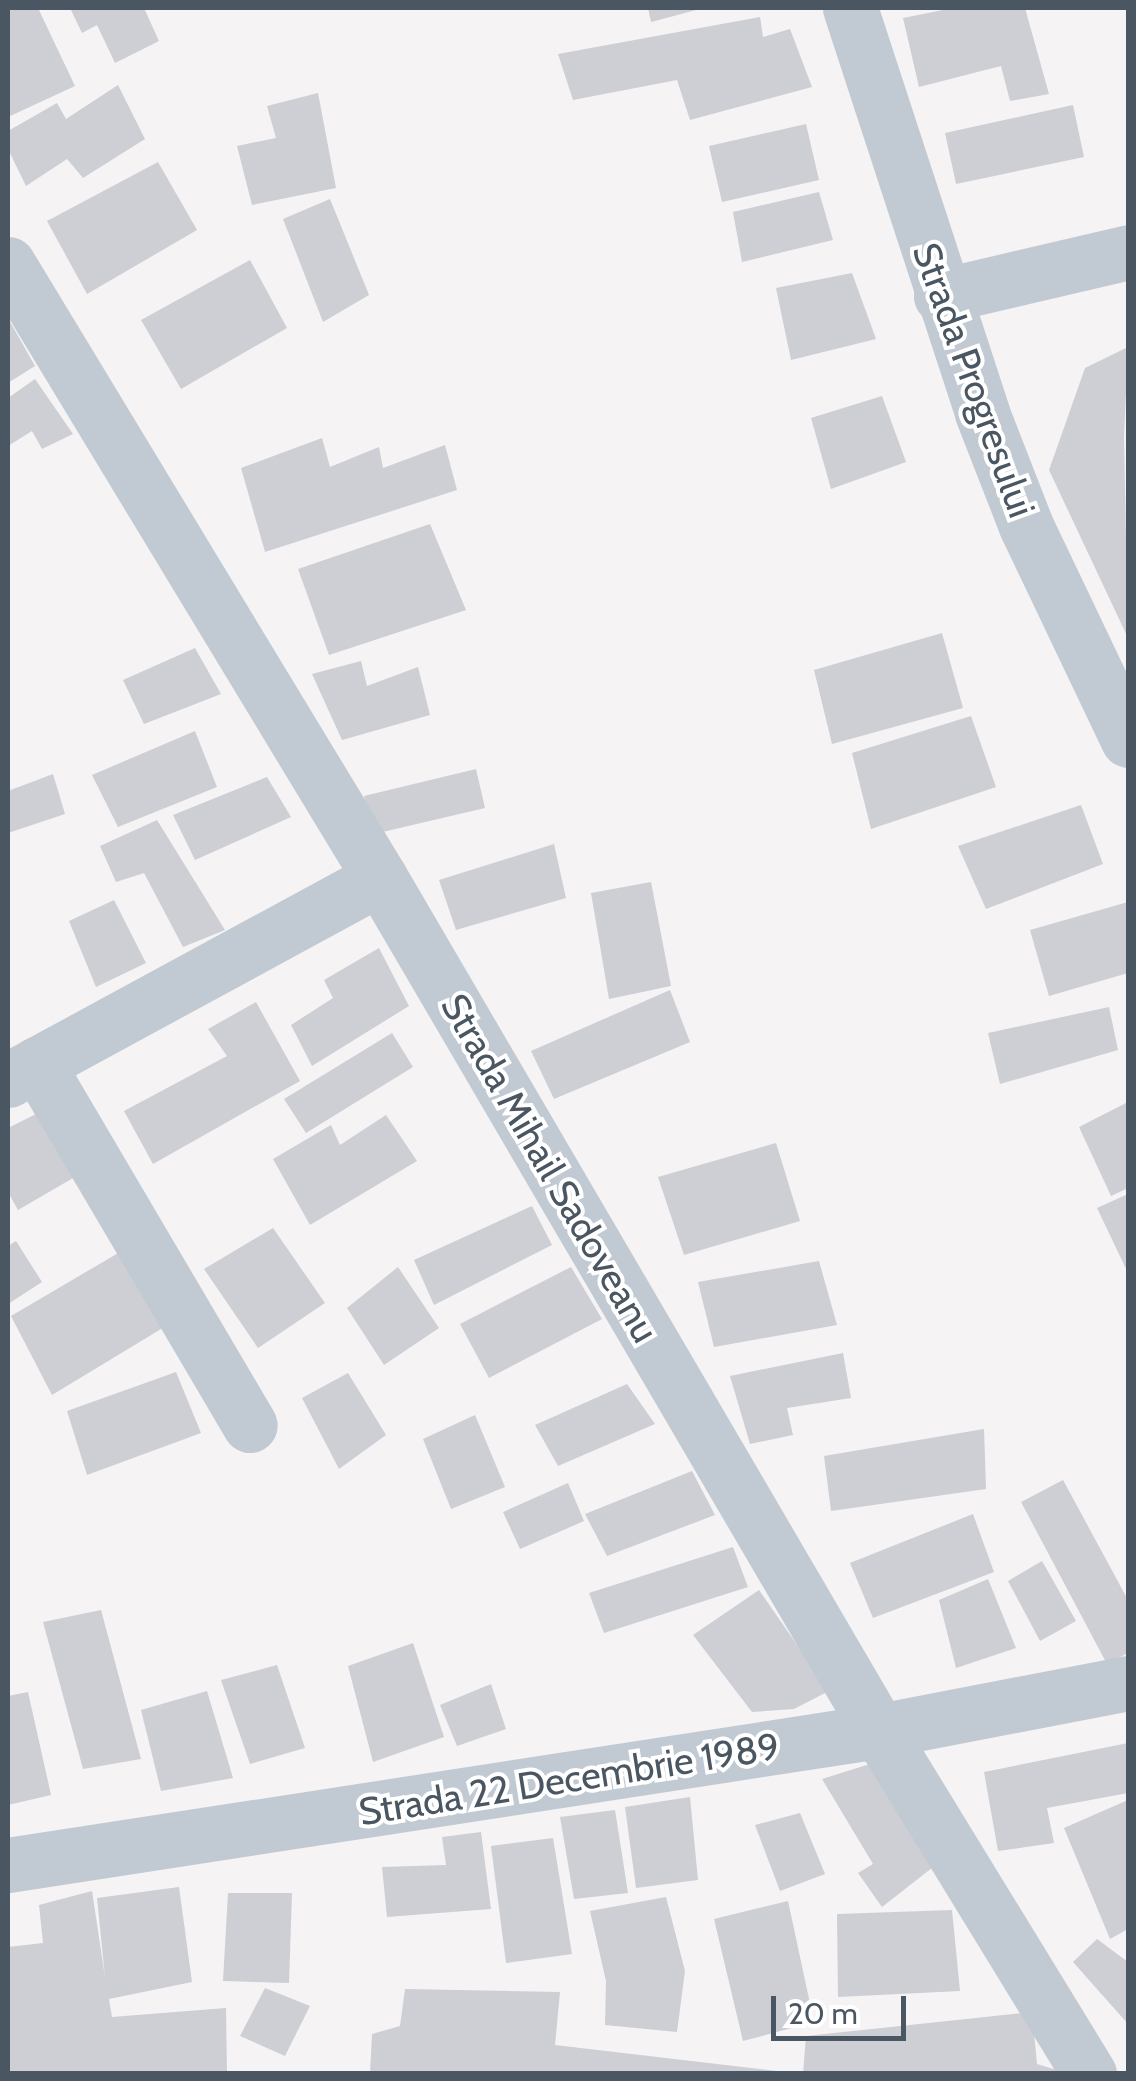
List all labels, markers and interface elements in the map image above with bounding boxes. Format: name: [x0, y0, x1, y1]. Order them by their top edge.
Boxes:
street label: Strada Progresului: [903, 237, 1045, 523]
street label: Strada Mihail Sadoveanu: [432, 986, 668, 1350]
street label: Strada 22 Decembrie 1989: [356, 1723, 782, 1835]
scale bar: [776, 1976, 911, 2038]
text: 20 m: [788, 1995, 858, 2032]

